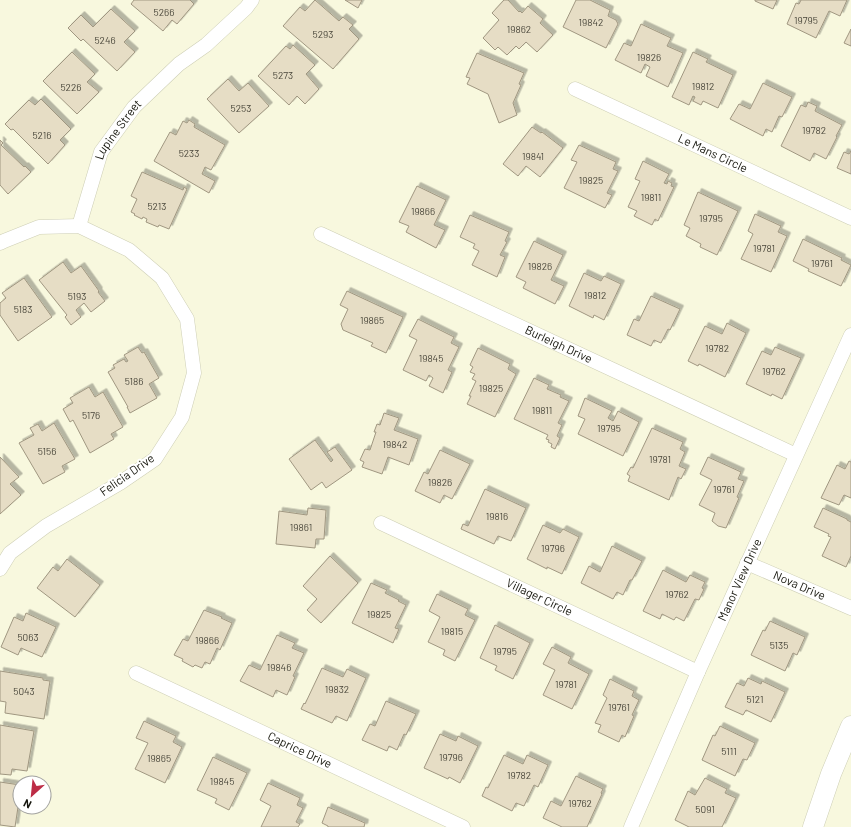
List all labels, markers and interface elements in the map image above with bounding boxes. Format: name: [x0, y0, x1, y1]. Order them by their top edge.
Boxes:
house number: 5266: [154, 6, 174, 18]
house number: 19795: [794, 14, 818, 26]
house number: 19842: [579, 16, 603, 28]
house number: 19862: [507, 23, 531, 35]
house number: 5293: [313, 28, 333, 40]
house number: 5246: [94, 34, 116, 46]
house number: 19826: [637, 51, 661, 63]
house number: 5273: [273, 69, 293, 81]
house number: 19812: [692, 80, 714, 92]
house number: 5226: [60, 81, 82, 93]
street label: Lupine Street: [91, 96, 144, 161]
house number: 5253: [231, 102, 251, 114]
house number: 19782: [802, 124, 826, 136]
house number: 5216: [32, 129, 52, 141]
street label: Le Mans Circle: [676, 130, 750, 175]
house number: 5233: [179, 147, 199, 159]
house number: 19841: [522, 150, 544, 162]
house number: 19825: [579, 174, 603, 186]
house number: 19811: [641, 191, 661, 203]
house number: 5213: [147, 200, 167, 212]
house number: 19866: [411, 205, 435, 217]
house number: 19795: [699, 212, 723, 224]
house number: 19781: [753, 242, 775, 254]
house number: 19761: [811, 257, 833, 269]
house number: 19826: [528, 260, 552, 272]
house number: 19812: [584, 289, 606, 301]
house number: 5193: [68, 290, 86, 302]
house number: 5183: [14, 303, 32, 315]
house number: 19865: [360, 314, 384, 326]
street label: Burleigh Drive: [523, 322, 595, 365]
house number: 19782: [705, 342, 729, 354]
house number: 19845: [419, 352, 443, 364]
house number: 19762: [762, 365, 786, 377]
house number: 5186: [125, 375, 143, 387]
house number: 19825: [479, 382, 503, 394]
house number: 19811: [532, 404, 552, 416]
house number: 5176: [82, 409, 100, 421]
house number: 19795: [597, 422, 621, 434]
house number: 19842: [383, 438, 407, 450]
house number: 5156: [38, 445, 56, 457]
street label: Felicia Drive: [97, 450, 156, 498]
house number: 19781: [649, 453, 671, 465]
house number: 19826: [428, 476, 452, 488]
house number: 19761: [713, 483, 735, 495]
house number: 19816: [486, 510, 508, 522]
house number: 19861: [290, 521, 312, 533]
street label: Manor View Drive: [714, 536, 764, 623]
house number: 19796: [541, 542, 565, 554]
street label: Nova Drive: [772, 567, 828, 602]
street label: Villager Circle: [504, 575, 575, 618]
house number: 19762: [665, 588, 689, 600]
house number: 19825: [367, 608, 391, 620]
house number: 19815: [441, 625, 463, 637]
house number: 5063: [17, 631, 39, 643]
house number: 19866: [195, 634, 219, 646]
house number: 5135: [770, 639, 788, 651]
house number: 19795: [493, 645, 517, 657]
house number: 19846: [267, 661, 291, 673]
house number: 19781: [555, 678, 577, 690]
house number: 19832: [325, 683, 349, 695]
house number: 5043: [13, 685, 35, 697]
house number: 5121: [746, 693, 764, 705]
house number: 19761: [608, 701, 630, 713]
street label: Caprice Drive: [266, 728, 334, 770]
house number: 5111: [721, 745, 737, 757]
house number: 19796: [439, 751, 463, 763]
house number: 19865: [147, 752, 171, 764]
house number: 19782: [507, 769, 531, 781]
north arrow: [12, 775, 52, 815]
house number: 19845: [210, 775, 234, 787]
text: N: [21, 797, 33, 812]
house number: 19762: [568, 797, 592, 809]
house number: 5091: [695, 803, 715, 815]

